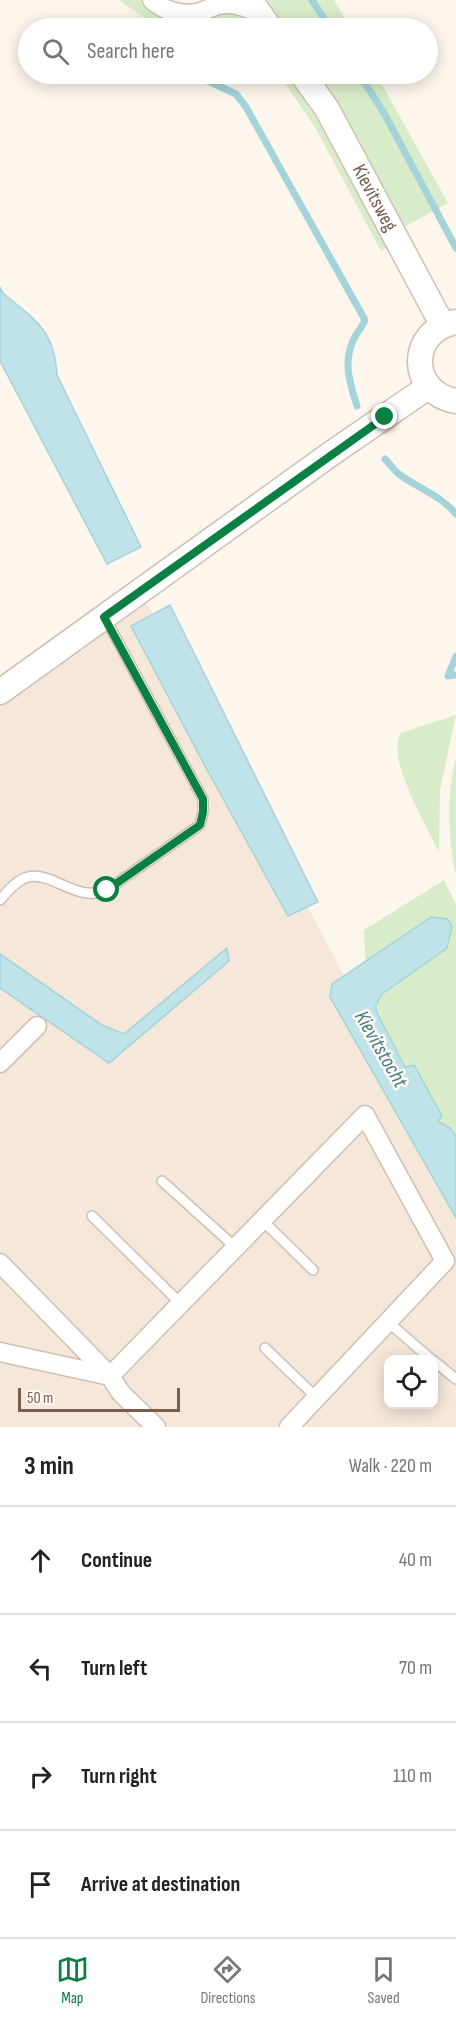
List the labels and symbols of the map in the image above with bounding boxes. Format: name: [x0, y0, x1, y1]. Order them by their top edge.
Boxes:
street label: Kievitsweg: [347, 160, 402, 236]
route end: [371, 403, 397, 429]
route start: [93, 876, 119, 902]
water label: Kievitstocht: [349, 1006, 413, 1092]
scale bar: [18, 1385, 180, 1412]

